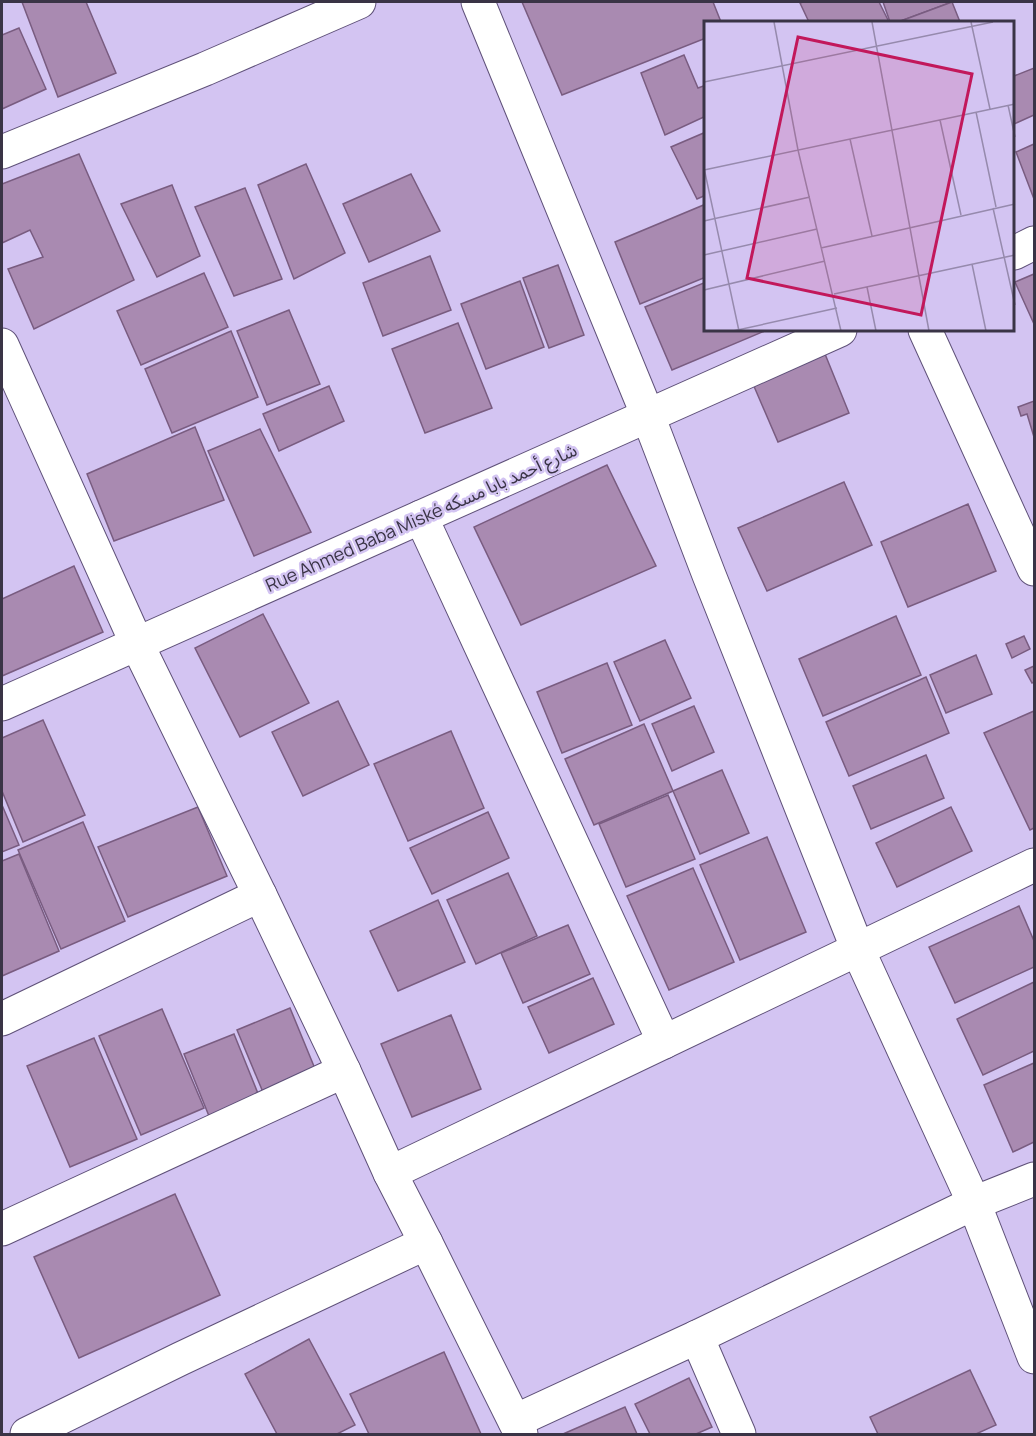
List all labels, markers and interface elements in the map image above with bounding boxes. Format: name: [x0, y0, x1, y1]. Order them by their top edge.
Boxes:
inset map: [704, 21, 1015, 332]
street label: Rue Ahmed Baba Miské شارع أحمد بابا مسكه: [261, 437, 582, 600]

